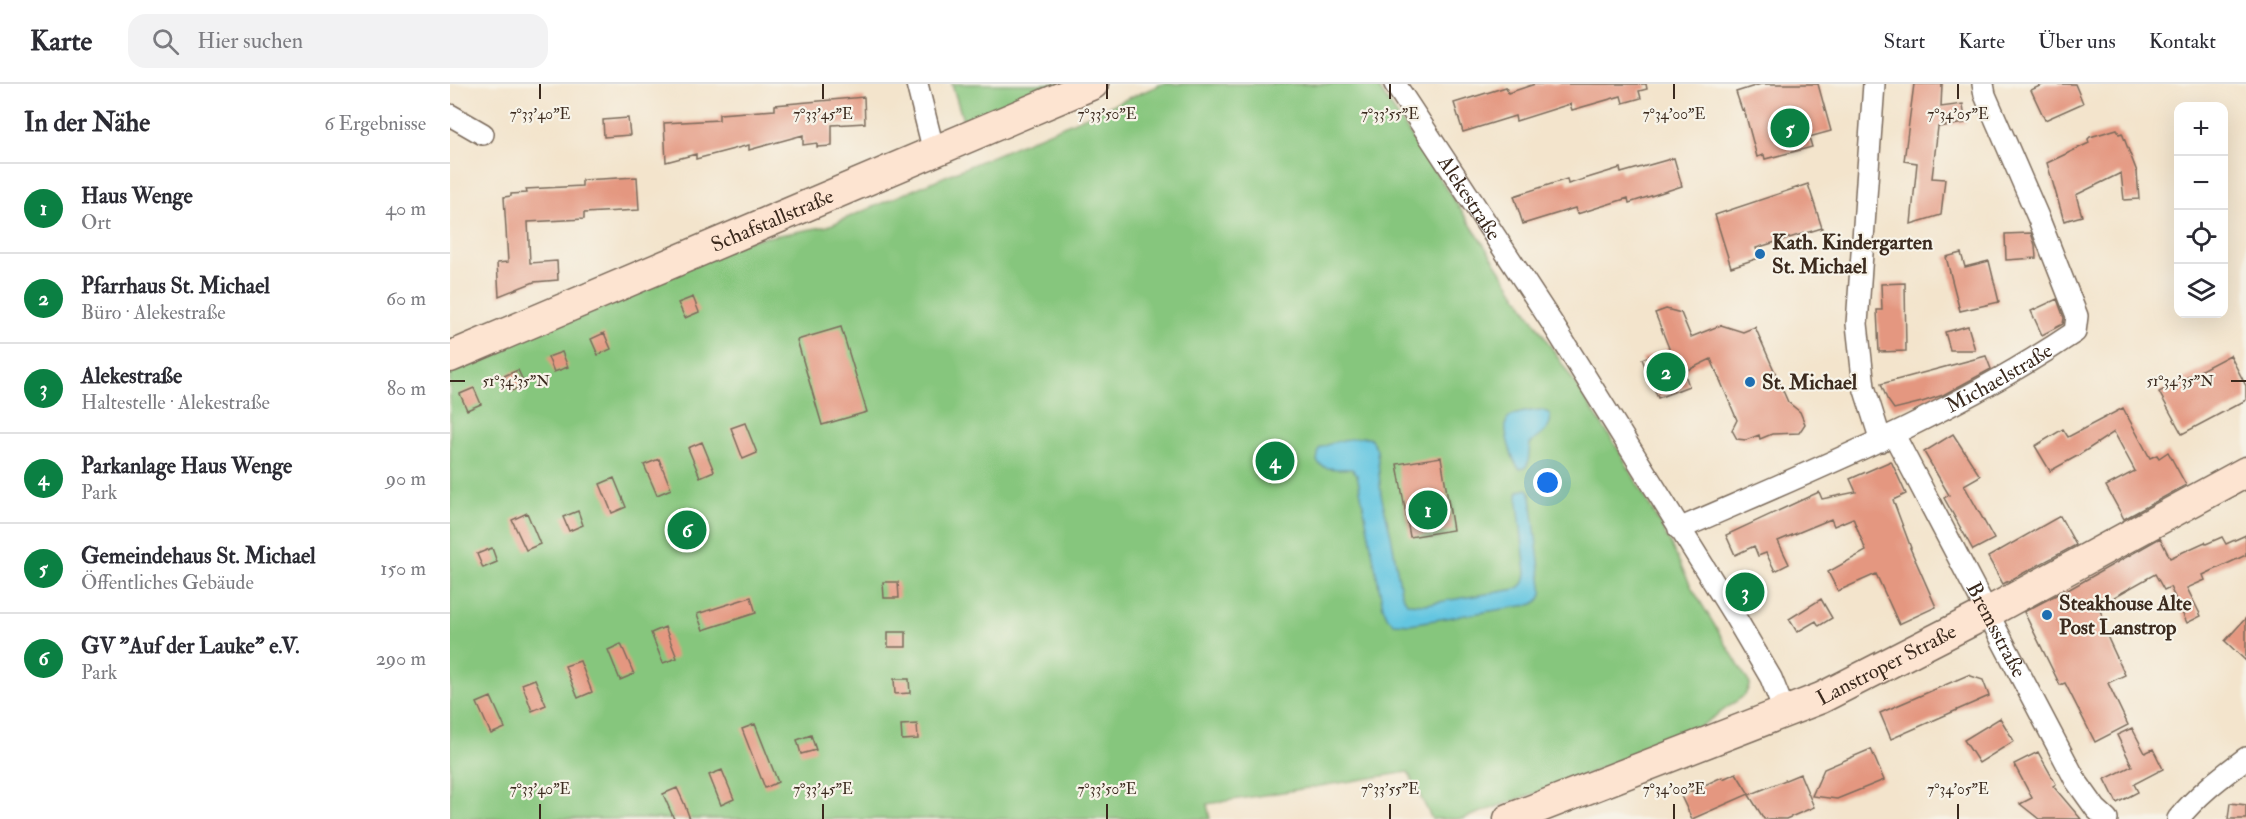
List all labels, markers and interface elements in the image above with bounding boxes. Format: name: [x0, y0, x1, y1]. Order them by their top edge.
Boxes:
search box: [128, 14, 548, 68]
text: Karte: [30, 24, 92, 59]
icon: search: [149, 25, 182, 58]
text: Hier suchen: [197, 27, 303, 55]
text: Start: [1883, 28, 1925, 55]
text: Karte: [1958, 28, 2005, 55]
text: Über uns: [2038, 28, 2116, 55]
text: Kontakt: [2149, 28, 2216, 55]
map controls: [2174, 102, 2228, 318]
button: +: [2174, 102, 2228, 156]
text: 7°33'40"E: [510, 105, 571, 124]
text: 7°33'45"E: [793, 105, 853, 124]
text: 7°33'50"E: [1077, 105, 1137, 124]
text: 7°33'55"E: [1361, 105, 1419, 124]
text: 7°34'00"E: [1643, 105, 1705, 124]
text: 7°34'05"E: [1927, 105, 1989, 124]
pin: 5: [1770, 106, 1810, 150]
text: In der Nähe: [24, 107, 150, 139]
text: 6 Ergebnisse: [324, 111, 426, 136]
street label: Alekestraße: [1431, 149, 1507, 246]
button: −: [2174, 156, 2228, 210]
text: Haus Wenge: [81, 182, 193, 210]
street label: Schafstallstraße: [707, 183, 838, 259]
text: 1: [40, 196, 47, 221]
text: 40 m: [385, 196, 426, 221]
text: Ort: [81, 210, 111, 235]
button: locate: [2174, 210, 2228, 264]
place label: Kath. Kindergarten St. Michael: [1772, 229, 1933, 280]
marker: Kath. Kindergarten St. Michael: [1753, 247, 1767, 261]
button: layers: [2174, 264, 2228, 318]
text: Pfarrhaus St. Michael: [81, 272, 270, 300]
text: 2: [38, 286, 49, 311]
text: 60 m: [386, 286, 426, 311]
text: Büro · Alekestraße: [81, 300, 226, 325]
street label: Michaelstraße: [1941, 337, 2058, 420]
pin: 2: [1646, 350, 1686, 394]
text: Alekestraße: [81, 362, 182, 390]
place label: St. Michael: [1762, 369, 1858, 396]
text: 51°34'35"N: [482, 372, 550, 391]
text: 51°34'35"N: [2146, 372, 2214, 391]
marker: St. Michael: [1743, 375, 1757, 389]
text: 3: [40, 376, 47, 401]
text: 80 m: [387, 376, 426, 401]
text: Haltestelle · Alekestraße: [81, 390, 270, 415]
pin: 4: [1256, 438, 1294, 484]
text: Parkanlage Haus Wenge: [81, 452, 292, 480]
text: 4: [38, 466, 49, 491]
text: 90 m: [386, 466, 426, 491]
your location: [1533, 468, 1562, 497]
text: Park: [81, 480, 117, 505]
pin: 1: [1408, 488, 1448, 532]
pin: 6: [668, 508, 706, 552]
text: Gemeindehaus St. Michael: [81, 542, 316, 570]
text: 5: [39, 556, 48, 581]
text: 150 m: [380, 556, 426, 581]
text: Öffentliches Gebäude: [81, 570, 254, 595]
pin: 3: [1726, 570, 1764, 614]
street label: Bremsstraße: [1960, 577, 2032, 683]
place label: Steakhouse Alte Post Lanstrop: [2059, 590, 2192, 641]
marker: Steakhouse Alte Post Lanstrop: [2040, 608, 2054, 622]
street label: Lanstroper Straße: [1812, 618, 1961, 712]
text: GV "Auf der Lauke" e.V.: [81, 632, 300, 660]
text: 6: [38, 646, 49, 671]
text: 290 m: [376, 646, 426, 671]
text: Park: [81, 660, 117, 685]
text: 7°33'40"E: [510, 780, 571, 799]
text: 7°33'45"E: [793, 780, 853, 799]
text: 7°33'50"E: [1077, 780, 1137, 799]
text: 7°33'55"E: [1361, 780, 1419, 799]
text: 7°34'00"E: [1643, 780, 1705, 799]
text: 7°34'05"E: [1927, 780, 1989, 799]

